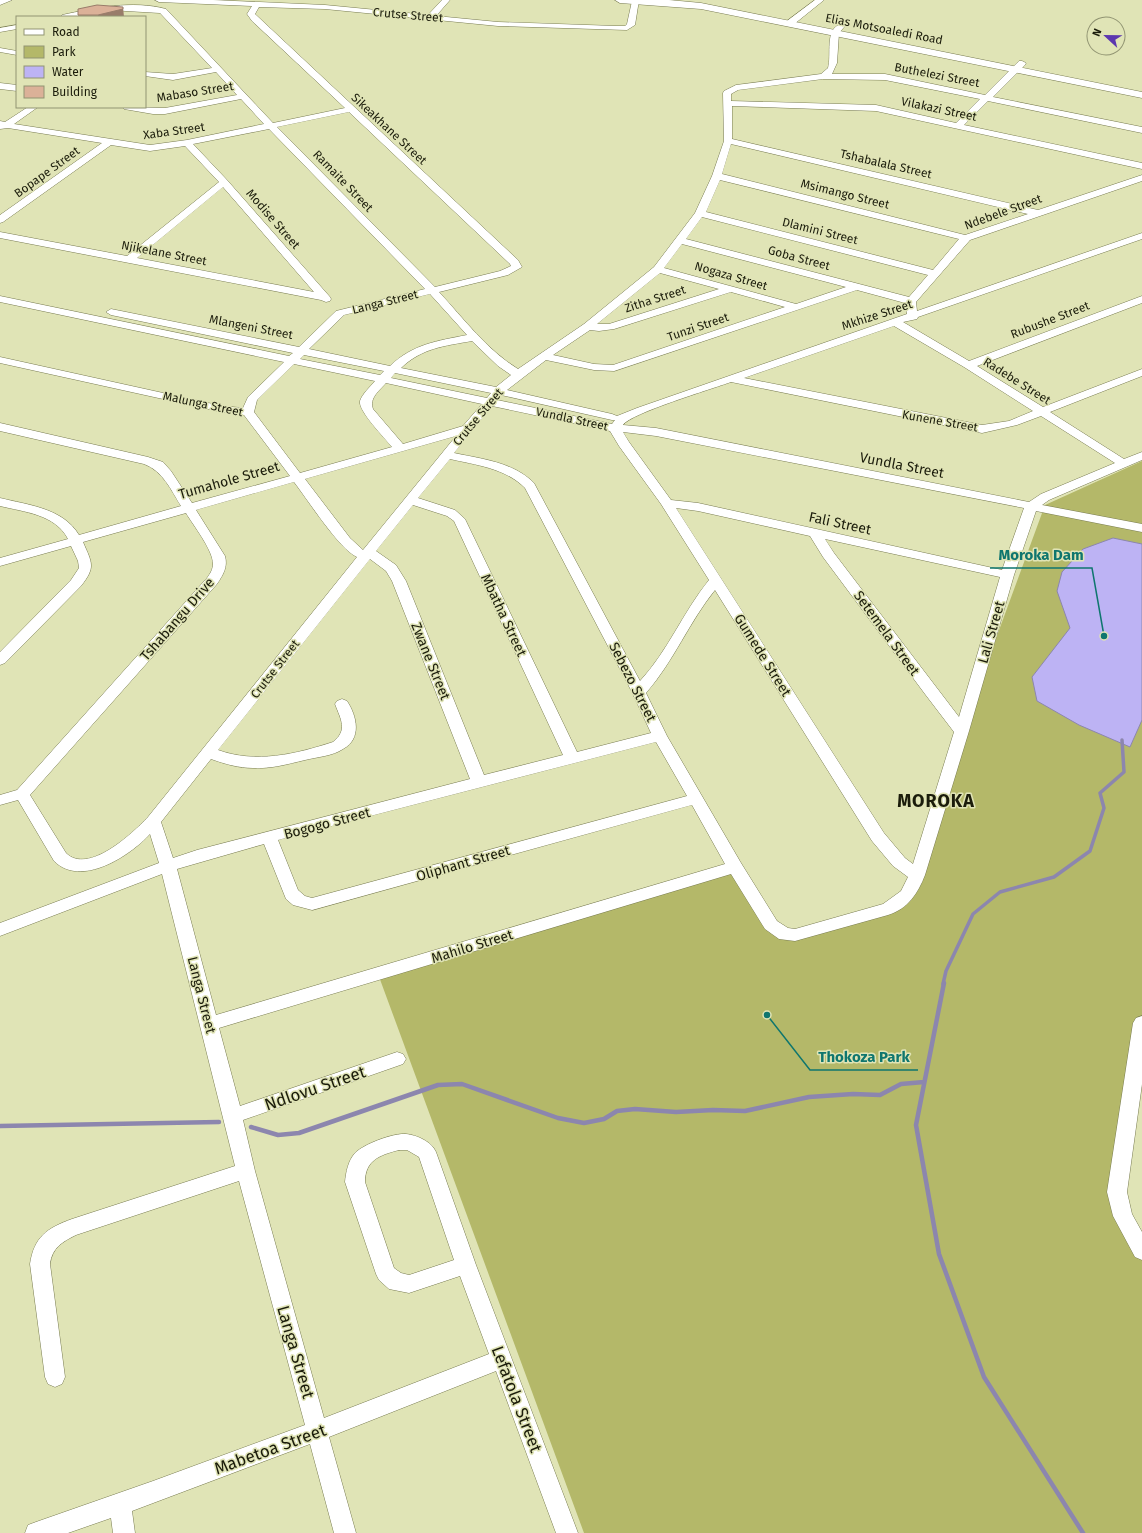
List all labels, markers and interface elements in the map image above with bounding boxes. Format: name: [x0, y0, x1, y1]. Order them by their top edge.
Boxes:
street label: Crutse Street: [372, 5, 444, 25]
street label: Elias Motsoaledi Road: [824, 11, 944, 47]
legend: [16, 16, 146, 108]
north arrow: [1086, 16, 1126, 56]
text: Road: [52, 25, 80, 39]
text: N: [1090, 27, 1105, 38]
text: Park: [52, 45, 76, 59]
street label: Buthelezi Street: [893, 60, 981, 90]
text: Water: [52, 65, 84, 79]
street label: Mabaso Street: [156, 79, 235, 105]
text: Building: [52, 85, 98, 99]
street label: Sikeakhane Street: [348, 90, 430, 168]
street label: Vilakazi Street: [900, 94, 979, 124]
street label: Xaba Street: [142, 120, 206, 142]
street label: Bopape Street: [12, 143, 83, 200]
street label: Ramaite Street: [310, 147, 376, 215]
street label: Tshabalala Street: [839, 147, 934, 182]
street label: Msimango Street: [799, 176, 891, 212]
street label: Modise Street: [243, 186, 303, 252]
street label: Ndebele Street: [962, 191, 1044, 232]
street label: Dlamini Street: [781, 215, 860, 247]
street label: Njikelane Street: [120, 238, 209, 268]
street label: Goba Street: [766, 243, 832, 273]
street label: Nogaza Street: [693, 259, 770, 293]
street label: Zitha Street: [623, 282, 688, 315]
street label: Langa Street: [350, 287, 420, 317]
street label: Mkhize Street: [840, 297, 915, 333]
street label: Rubushe Street: [1009, 298, 1092, 341]
street label: Tunzi Street: [665, 310, 731, 344]
street label: Mlangeni Street: [208, 312, 295, 342]
street label: Radebe Street: [981, 355, 1054, 408]
street label: Crutse Street: [450, 385, 506, 448]
street label: Malunga Street: [162, 389, 245, 419]
street label: Vundla Street: [535, 405, 610, 434]
street label: Kunene Street: [901, 407, 980, 435]
street label: Vundla Street: [858, 449, 946, 482]
street label: Tumahole Street: [177, 458, 282, 503]
street label: Fali Street: [807, 509, 874, 539]
callout: Moroka Dam: [990, 541, 1092, 568]
text: Moroka Dam: [998, 546, 1084, 564]
street label: Mbatha Street: [477, 571, 531, 660]
street label: Tshabangu Drive: [137, 574, 218, 664]
street label: Setemela Street: [850, 588, 924, 680]
street label: Lali Street: [974, 598, 1009, 665]
street label: Gumede Street: [730, 611, 795, 701]
street label: Zwane Street: [407, 620, 454, 703]
street label: Crutse Street: [248, 636, 303, 701]
street label: Sebezo Street: [605, 640, 660, 726]
district label: MOROKA: [897, 790, 975, 812]
street label: Bogogo Street: [282, 804, 373, 843]
street label: Oliphant Street: [414, 842, 513, 885]
street label: Mahilo Street: [429, 926, 516, 967]
street label: Langa Street: [184, 955, 220, 1036]
callout: Thokoza Park: [810, 1043, 918, 1070]
text: Thokoza Park: [818, 1048, 910, 1066]
street label: Ndlovu Street: [262, 1061, 369, 1116]
street label: Langa Street: [272, 1303, 319, 1402]
street label: Lefatola Street: [487, 1343, 547, 1456]
street label: Mabetoa Street: [211, 1419, 330, 1479]

